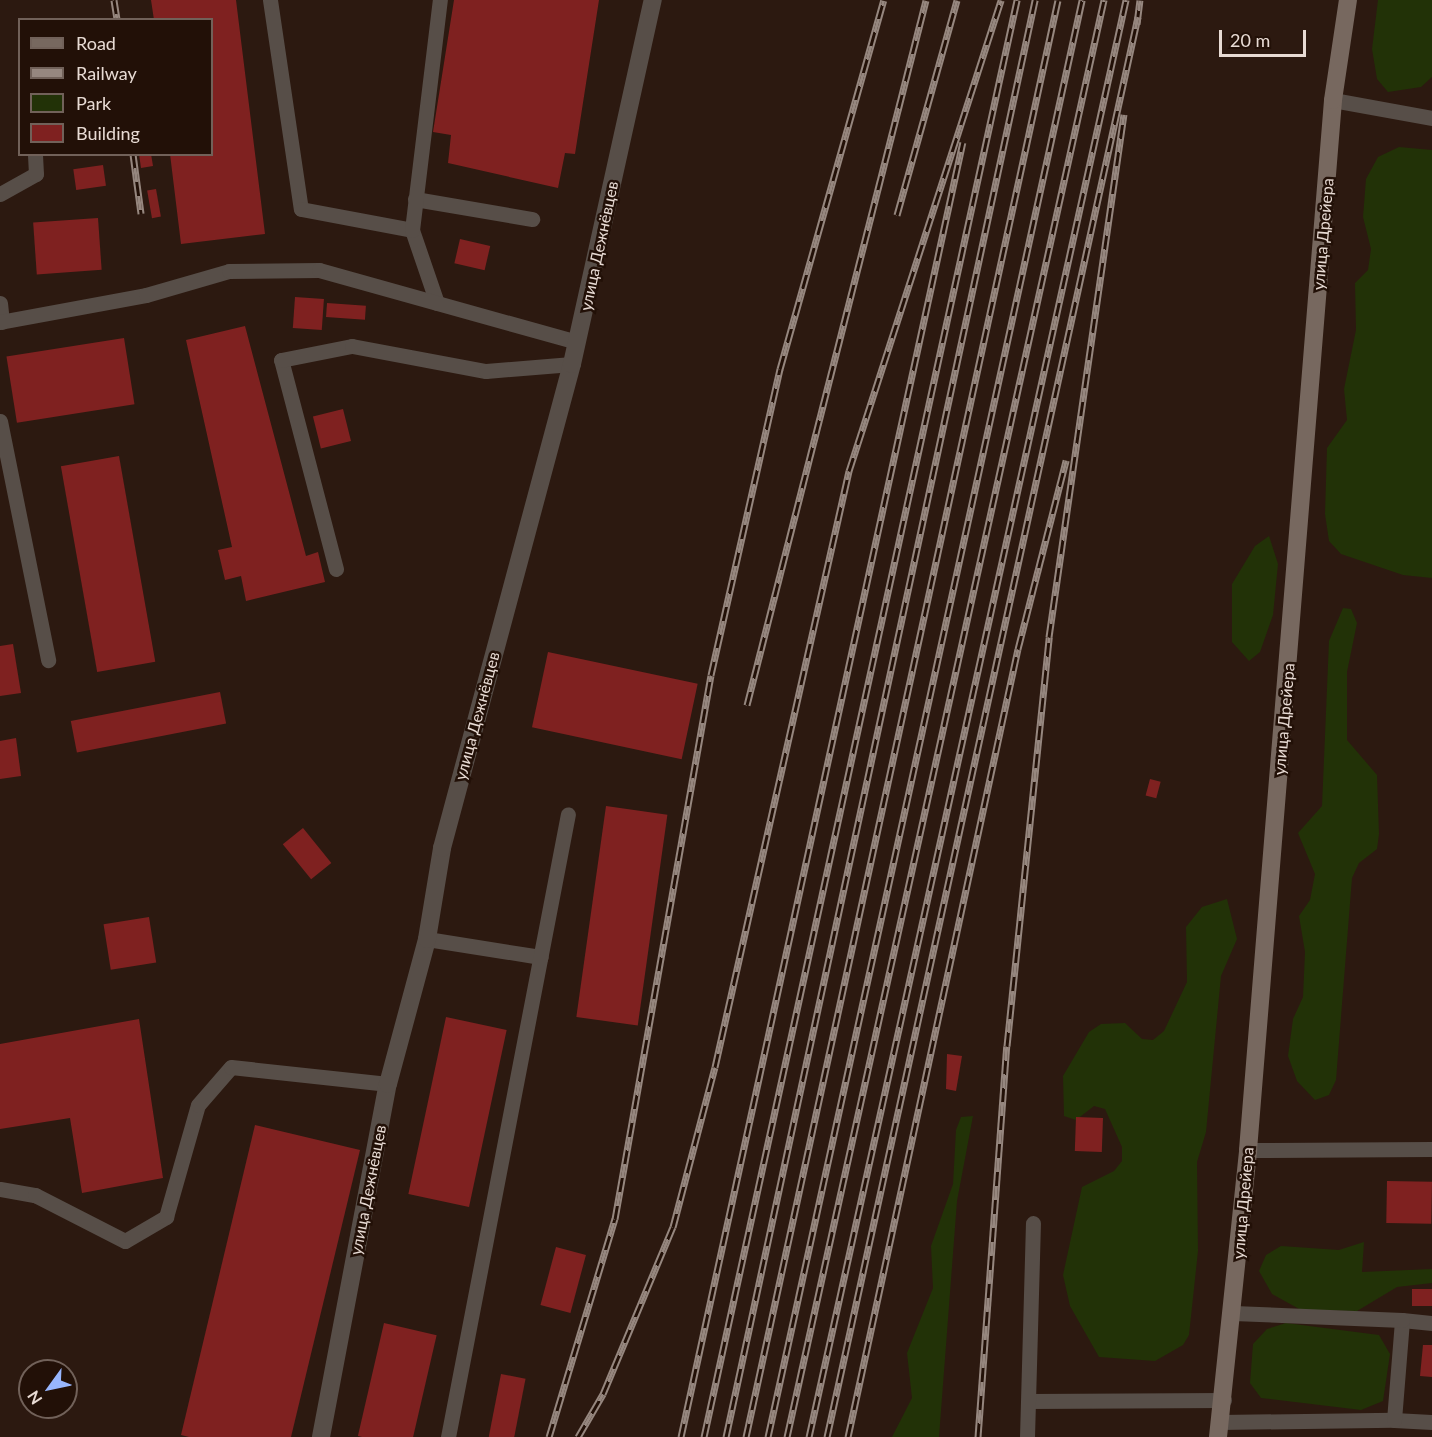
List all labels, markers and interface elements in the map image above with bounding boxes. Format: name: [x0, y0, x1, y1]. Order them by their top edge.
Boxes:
legend: [18, 18, 213, 156]
scale bar: [1222, 18, 1309, 56]
text: 20 m: [1230, 29, 1270, 51]
text: Road: [76, 32, 116, 54]
text: Railway: [76, 62, 137, 84]
text: Park: [76, 92, 111, 114]
text: Building: [76, 122, 140, 144]
street label: улица Дрейера: [1309, 177, 1337, 291]
street label: улица Дежнёвцев: [576, 179, 622, 313]
street label: улица Дежнёвцев: [451, 650, 503, 782]
street label: улица Дрейера: [1270, 662, 1298, 776]
street label: улица Дежнёвцев: [346, 1123, 390, 1257]
street label: улица Дрейера: [1229, 1146, 1257, 1260]
north arrow: [18, 1359, 78, 1419]
text: N: [23, 1388, 45, 1408]

